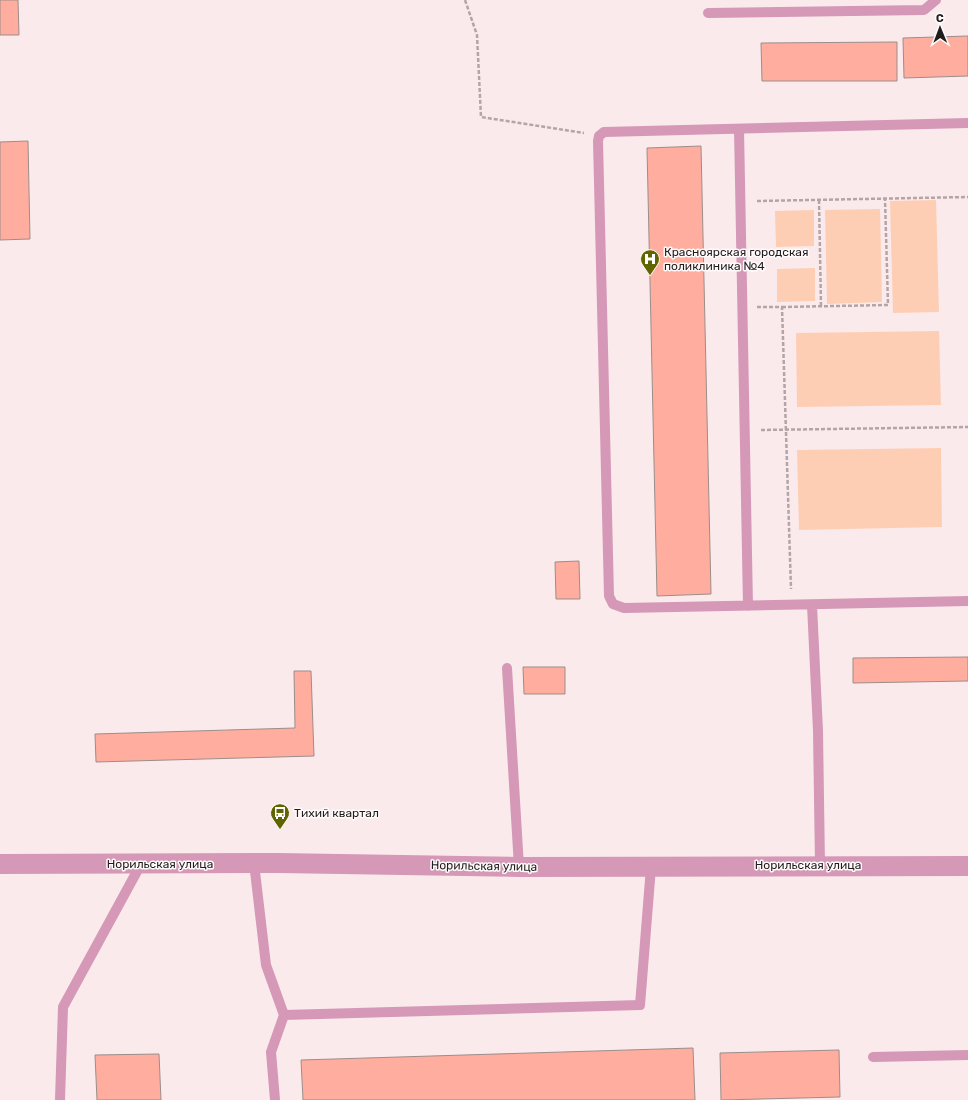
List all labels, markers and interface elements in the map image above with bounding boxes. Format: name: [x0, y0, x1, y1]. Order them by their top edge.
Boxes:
north arrow: [920, 8, 960, 48]
text: С: [936, 12, 944, 25]
place label: Красноярская городская поликлиника №4: [664, 245, 809, 273]
hospital icon: Красноярская городская поликлиника №4: [639, 248, 661, 276]
bus stop icon: Тихий квартал: [269, 802, 291, 830]
place label: Тихий квартал: [294, 806, 379, 820]
street label: Норильская улица: [107, 857, 213, 871]
street label: Норильская улица: [431, 858, 537, 874]
street label: Норильская улица: [755, 858, 861, 872]

